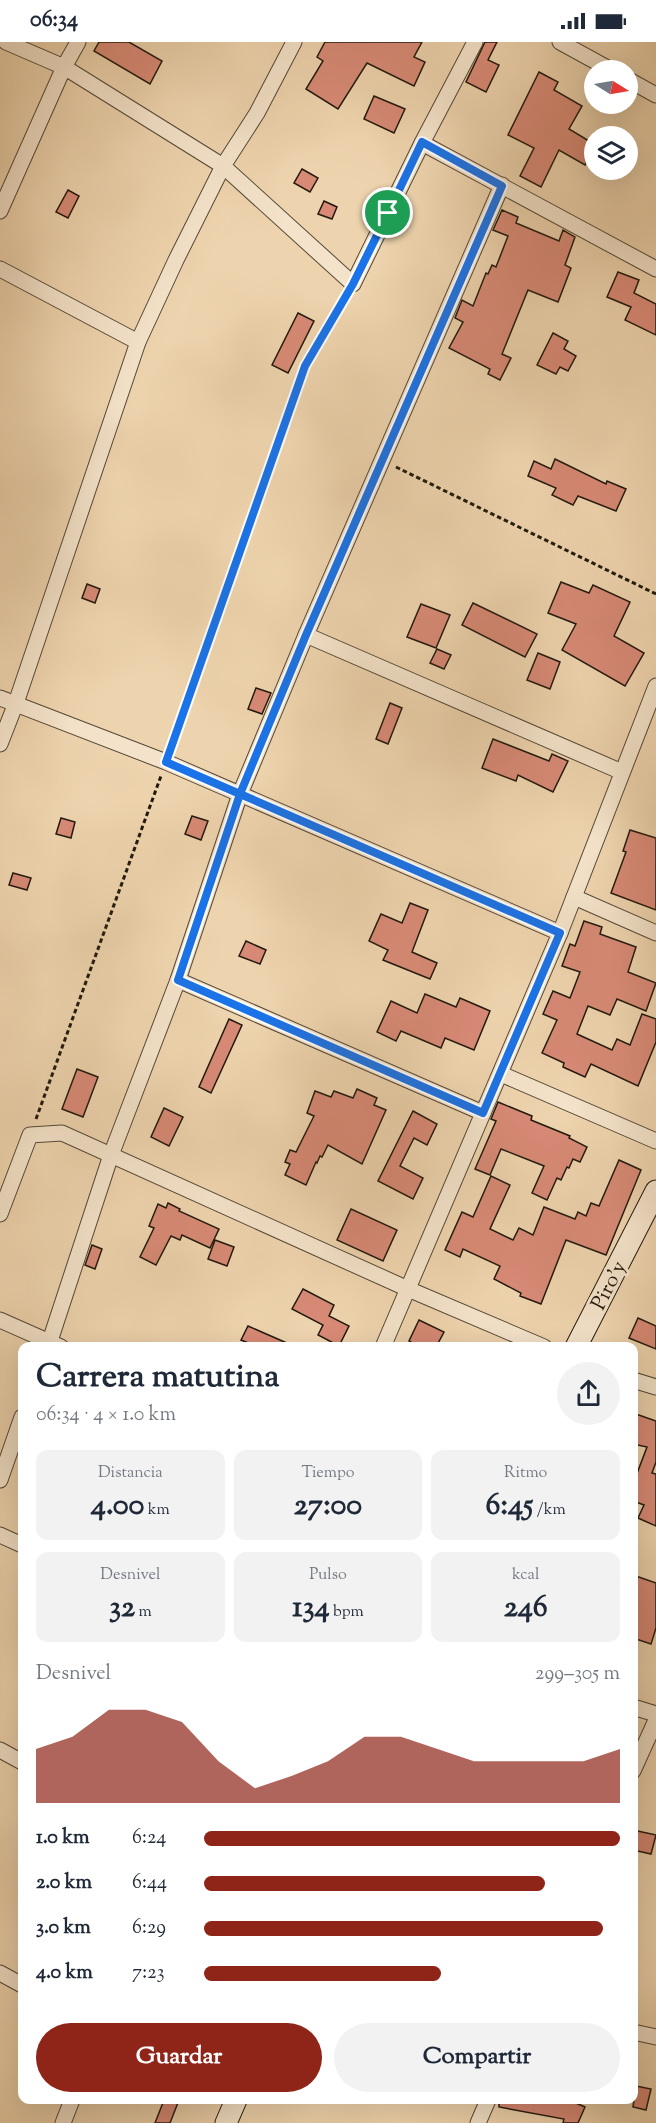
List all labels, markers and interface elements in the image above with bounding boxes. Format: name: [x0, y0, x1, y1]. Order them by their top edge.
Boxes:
text: 06:34: [30, 5, 78, 37]
north arrow: [584, 60, 638, 114]
map controls: [584, 60, 638, 180]
button: layers: [584, 126, 638, 180]
pin: [362, 187, 413, 238]
icon: arrive: [371, 196, 404, 229]
street label: Piro'y: [585, 1256, 635, 1316]
text: Carrera matutina: [36, 1354, 279, 1402]
button: share: [557, 1362, 620, 1425]
text: 06:34 · 4 × 1.0 km: [36, 1401, 176, 1430]
text: Distancia: [98, 1462, 163, 1485]
text: Tiempo: [301, 1462, 355, 1485]
text: Ritmo: [504, 1462, 547, 1485]
text: 4.00: [91, 1485, 144, 1528]
text: 27:00: [294, 1485, 362, 1528]
text: 6:45: [486, 1485, 533, 1528]
text: km: [144, 1499, 170, 1522]
text: /km: [533, 1499, 566, 1522]
text: Desnivel: [100, 1564, 160, 1587]
text: Pulso: [309, 1564, 347, 1587]
text: kcal: [512, 1564, 539, 1587]
text: 32: [109, 1587, 135, 1630]
text: 134: [292, 1587, 330, 1630]
text: 246: [504, 1587, 548, 1630]
text: m: [135, 1601, 152, 1624]
text: bpm: [330, 1601, 364, 1624]
text: Desnivel: [36, 1660, 111, 1689]
text: 299–305 m: [535, 1660, 620, 1689]
text: 1.0 km: [36, 1824, 90, 1853]
text: 6:24: [132, 1824, 166, 1853]
text: 2.0 km: [36, 1869, 92, 1898]
text: 6:44: [132, 1869, 167, 1898]
text: 3.0 km: [36, 1914, 91, 1943]
text: 6:29: [132, 1914, 166, 1943]
text: 4.0 km: [36, 1959, 93, 1988]
text: 7:23: [132, 1959, 165, 1988]
button: Guardar: [36, 2023, 322, 2092]
button: Compartir: [334, 2023, 620, 2092]

